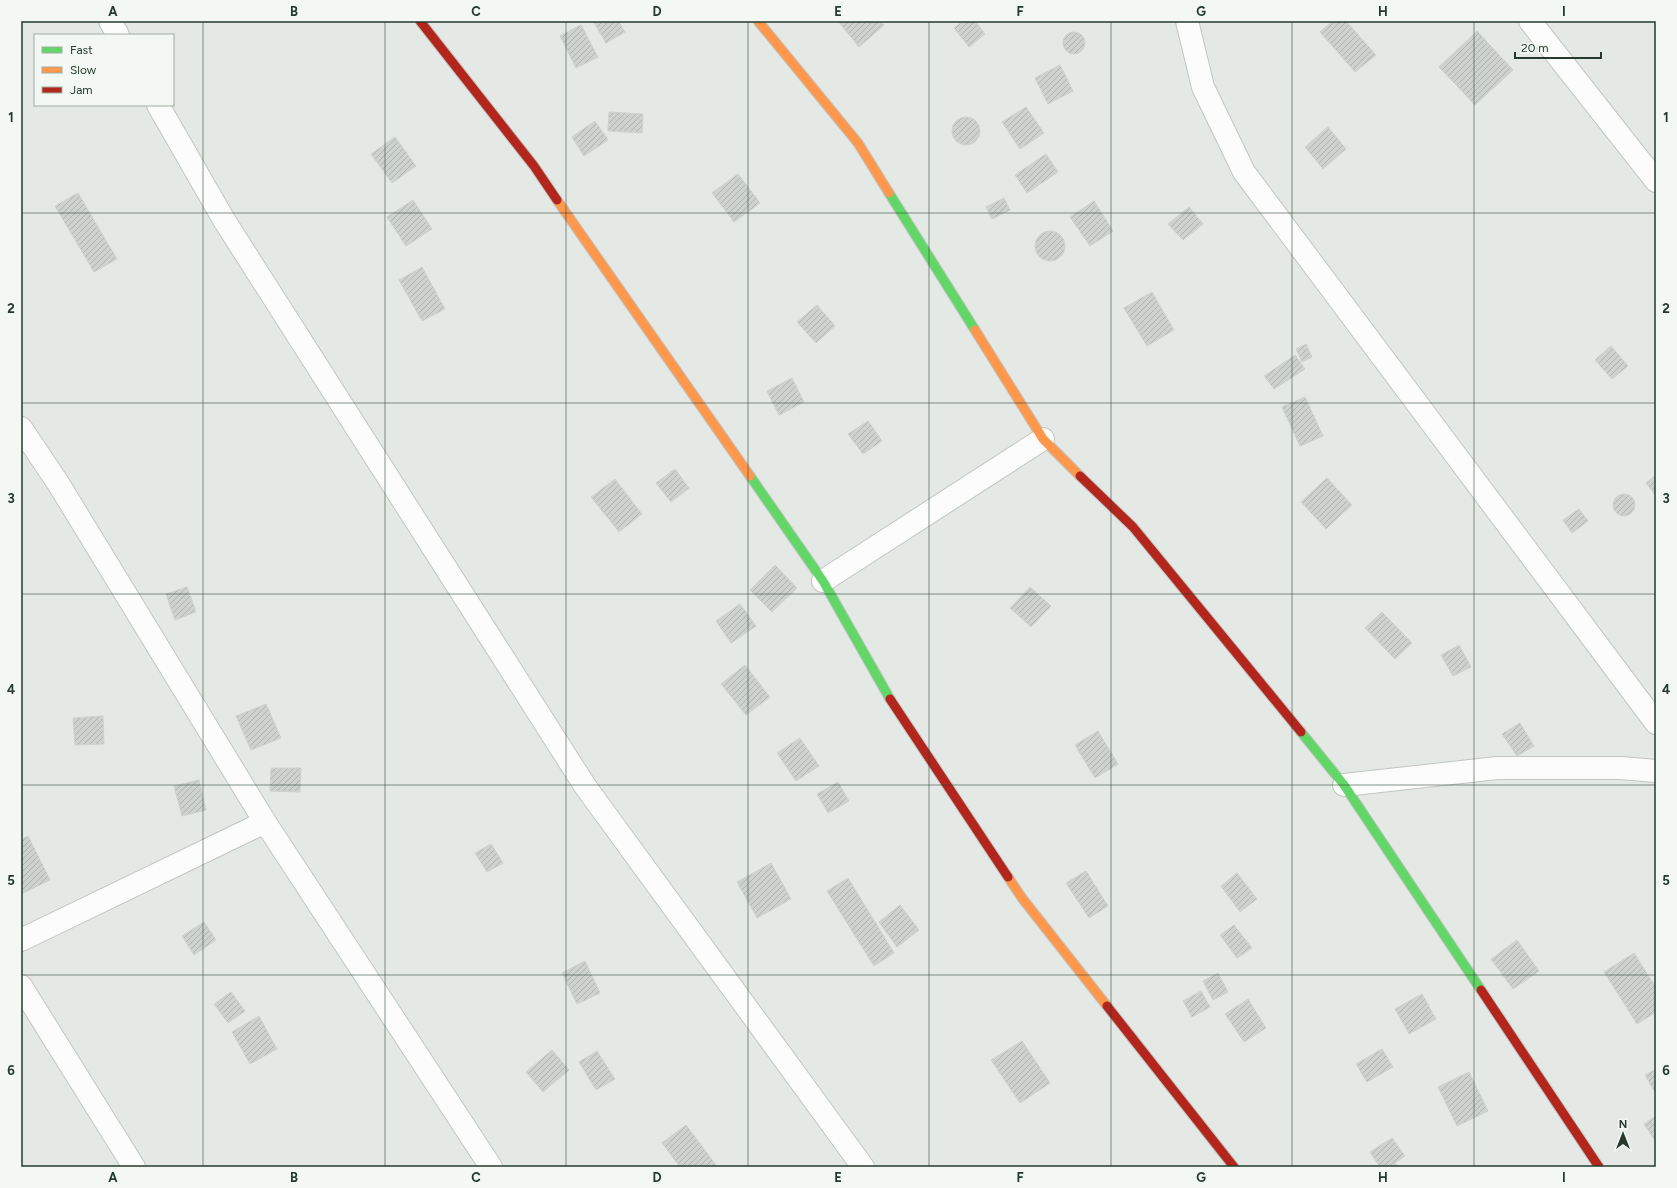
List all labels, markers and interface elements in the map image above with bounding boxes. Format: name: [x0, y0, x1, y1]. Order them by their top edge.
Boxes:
text: A: [108, 4, 118, 19]
text: B: [290, 4, 298, 19]
text: C: [471, 4, 481, 19]
text: D: [652, 4, 662, 19]
text: E: [834, 4, 842, 19]
text: F: [1016, 4, 1024, 19]
text: G: [1196, 4, 1206, 19]
text: H: [1378, 4, 1388, 19]
text: I: [1562, 4, 1566, 19]
legend: [34, 34, 174, 106]
scale bar: [1515, 34, 1601, 60]
text: 20 m: [1521, 41, 1549, 55]
text: Fast: [70, 43, 93, 57]
text: Slow: [70, 63, 97, 77]
text: Jam: [70, 83, 93, 97]
text: 1: [8, 110, 14, 125]
text: 1: [1663, 110, 1669, 125]
text: 2: [7, 301, 15, 316]
text: 2: [1662, 301, 1670, 316]
text: 3: [7, 491, 15, 506]
text: 3: [1662, 491, 1670, 506]
text: 4: [7, 682, 15, 697]
text: 4: [1662, 682, 1670, 697]
text: 5: [7, 873, 15, 888]
text: 5: [1662, 873, 1670, 888]
text: 6: [7, 1063, 15, 1078]
text: 6: [1662, 1063, 1670, 1078]
north arrow: [1603, 1114, 1643, 1154]
text: N: [1619, 1118, 1627, 1131]
text: A: [108, 1170, 118, 1185]
text: B: [290, 1170, 298, 1185]
text: C: [471, 1170, 481, 1185]
text: D: [652, 1170, 662, 1185]
text: E: [834, 1170, 842, 1185]
text: F: [1016, 1170, 1024, 1185]
text: G: [1196, 1170, 1206, 1185]
text: H: [1378, 1170, 1388, 1185]
text: I: [1562, 1170, 1566, 1185]

